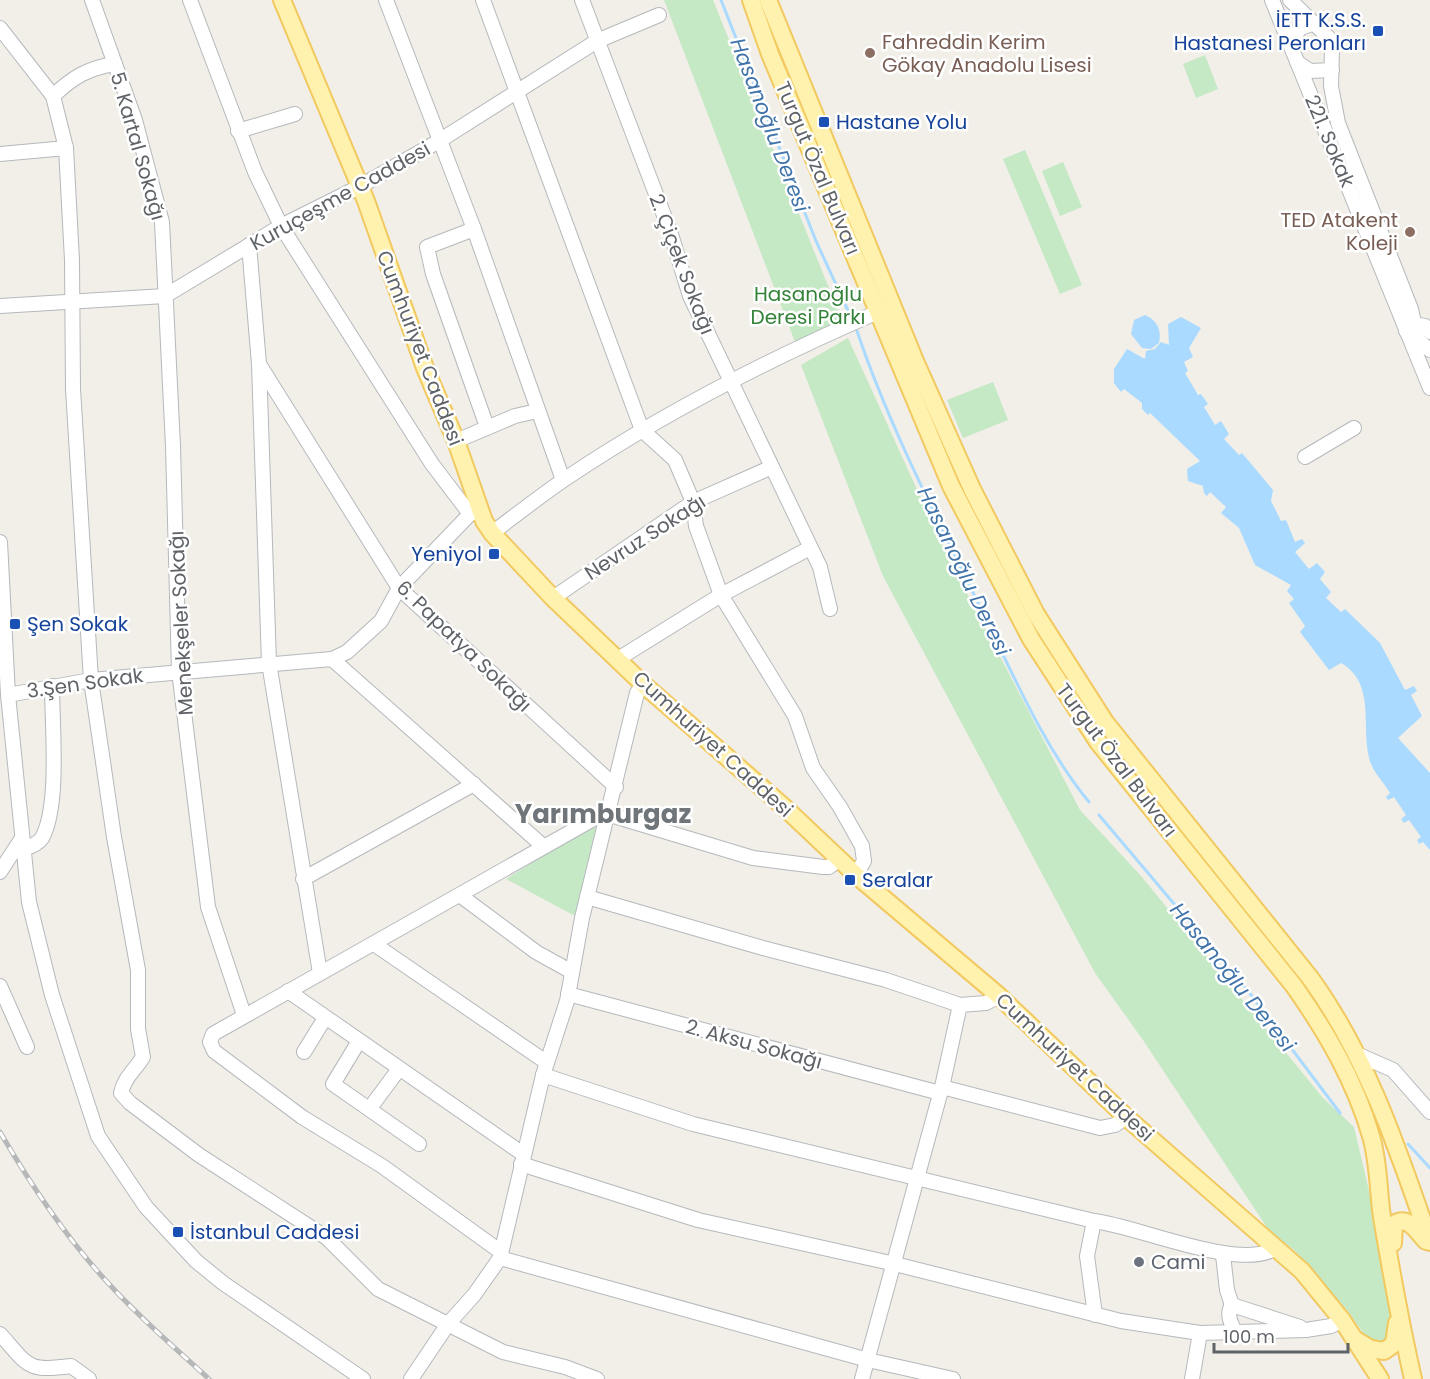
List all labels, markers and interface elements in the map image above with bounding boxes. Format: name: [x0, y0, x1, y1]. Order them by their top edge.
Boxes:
place label: İETT K.S.S. Hastanesi Peronları: [1174, 6, 1366, 57]
marker: İETT K.S.S. Hastanesi Peronları: [1371, 24, 1385, 38]
place label: Fahreddin Kerim Gökay Anadolu Lisesi: [882, 28, 1092, 79]
water label: Hasanoğlu Deresi: [723, 34, 817, 217]
marker: Fahreddin Kerim Gökay Anadolu Lisesi: [863, 46, 877, 60]
street label: 5. Kartal Sokağı: [103, 69, 173, 223]
street label: Turgut Özal Bulvarı: [769, 77, 867, 259]
street label: 221. Sokak: [1298, 91, 1362, 192]
place label: Hastane Yolu: [836, 108, 967, 136]
marker: Hastane Yolu: [817, 115, 831, 129]
street label: Kuruçeşme Caddesi: [245, 135, 435, 257]
street label: 2. Çiçek Sokağı: [642, 190, 722, 338]
place label: TED Atakent Koleji: [1280, 206, 1398, 257]
marker: TED Atakent Koleji: [1403, 225, 1417, 239]
street label: Cumhuriyet Caddesi: [370, 246, 470, 450]
park label: Hasanoğlu Deresi Parkı: [751, 280, 865, 331]
water label: Hasanoğlu Deresi: [910, 482, 1018, 661]
street label: Nevruz Sokağı: [579, 487, 711, 587]
street label: Menekşeler Sokağı: [162, 530, 200, 716]
place label: Yeniyol: [411, 540, 482, 568]
marker: Yeniyol: [487, 547, 501, 561]
street label: 6. Papatya Sokağı: [390, 574, 538, 718]
place label: Şen Sokak: [27, 610, 129, 638]
marker: Şen Sokak: [8, 617, 22, 631]
street label: 3.Şen Sokak: [25, 661, 146, 705]
street label: Cumhuriyet Caddesi: [627, 664, 799, 824]
street label: Turgut Özal Bulvarı: [1050, 677, 1184, 843]
district label: Yarımburgaz: [515, 796, 691, 832]
place label: Seralar: [862, 866, 933, 894]
marker: Seralar: [843, 873, 857, 887]
water label: Hasanoğlu Deresi: [1164, 896, 1303, 1059]
street label: Cumhuriyet Caddesi: [990, 986, 1160, 1148]
street label: 2. Aksu Sokağı: [683, 1012, 825, 1076]
place label: İstanbul Caddesi: [190, 1218, 359, 1246]
marker: İstanbul Caddesi: [171, 1225, 185, 1239]
place label: Cami: [1151, 1248, 1205, 1276]
marker: Cami: [1132, 1255, 1146, 1269]
scale bar: [1214, 1316, 1348, 1354]
text: 100 m: [1223, 1324, 1275, 1349]

